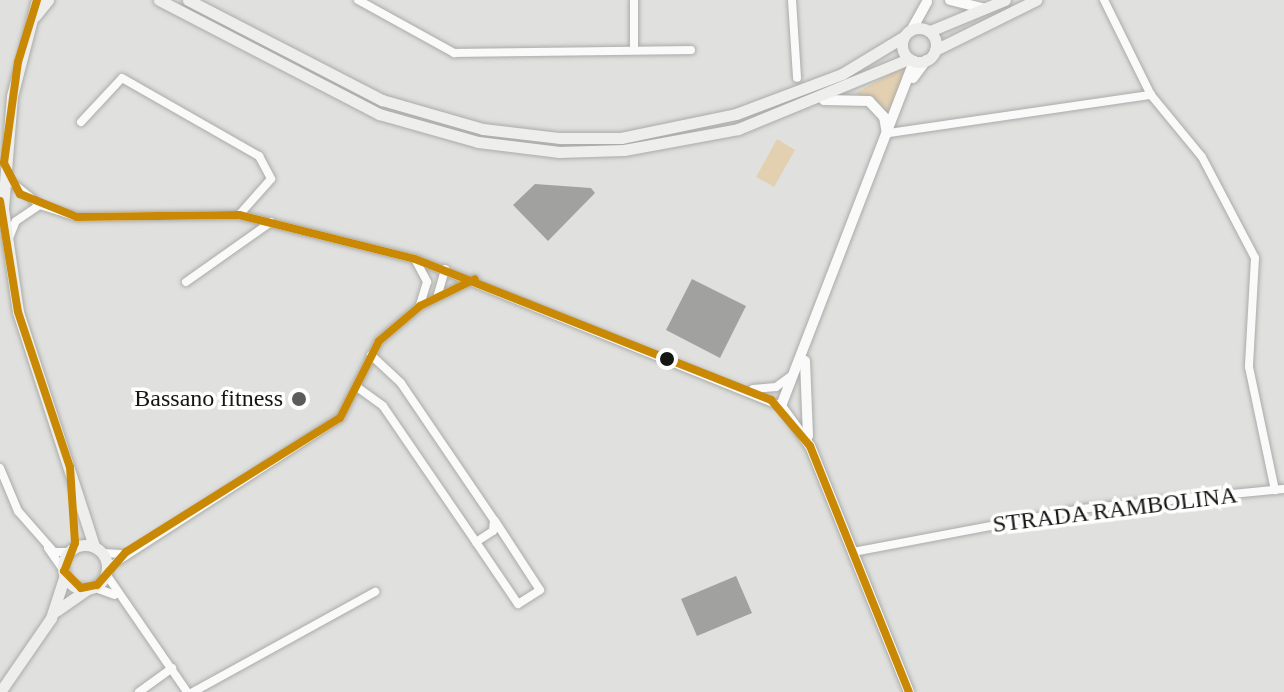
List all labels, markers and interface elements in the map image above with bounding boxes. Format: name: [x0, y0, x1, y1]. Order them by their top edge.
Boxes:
unlabelled marker: [659, 351, 675, 367]
place label: Bassano fitness: [134, 385, 283, 413]
marker: Bassano fitness: [290, 390, 308, 408]
street label: STRADA RAMBOLINA: [990, 481, 1240, 539]

